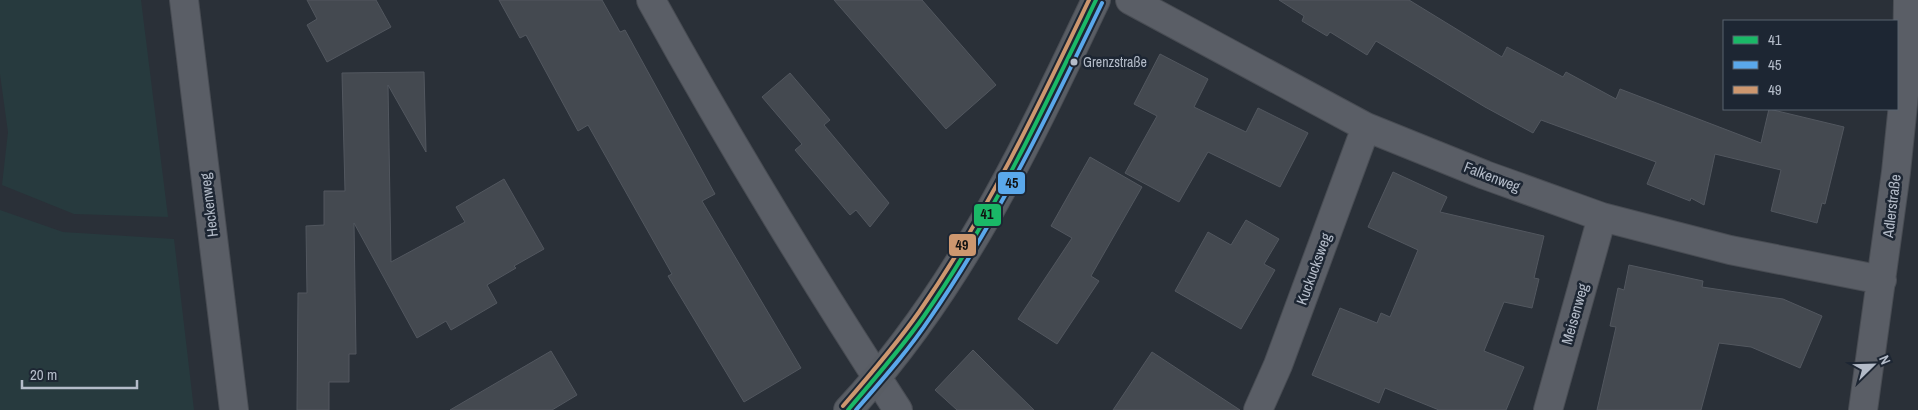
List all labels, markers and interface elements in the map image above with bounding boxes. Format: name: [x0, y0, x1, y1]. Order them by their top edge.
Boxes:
legend: [1723, 20, 1898, 110]
text: 41: [1768, 29, 1782, 50]
place label: Grenzstraße: [1083, 53, 1147, 71]
text: 45: [1768, 54, 1782, 75]
marker: Grenzstraße: [1069, 57, 1079, 67]
text: 49: [1768, 79, 1782, 100]
street label: Falkenweg: [1461, 156, 1524, 197]
line badge: 45: [997, 171, 1026, 195]
street label: Heckenweg: [194, 172, 223, 238]
street label: Adlerstraße: [1877, 173, 1906, 240]
text: 45: [1006, 174, 1019, 192]
line badge: 41: [973, 203, 1002, 227]
text: 41: [981, 205, 994, 223]
street label: Kuckucksweg: [1291, 230, 1336, 308]
line badge: 49: [948, 233, 977, 257]
text: 49: [956, 236, 968, 254]
street label: Meisenweg: [1556, 281, 1593, 347]
north arrow: [1848, 340, 1898, 390]
text: N: [1875, 353, 1895, 367]
scale bar: [22, 358, 138, 390]
text: 20 m: [30, 364, 57, 385]

